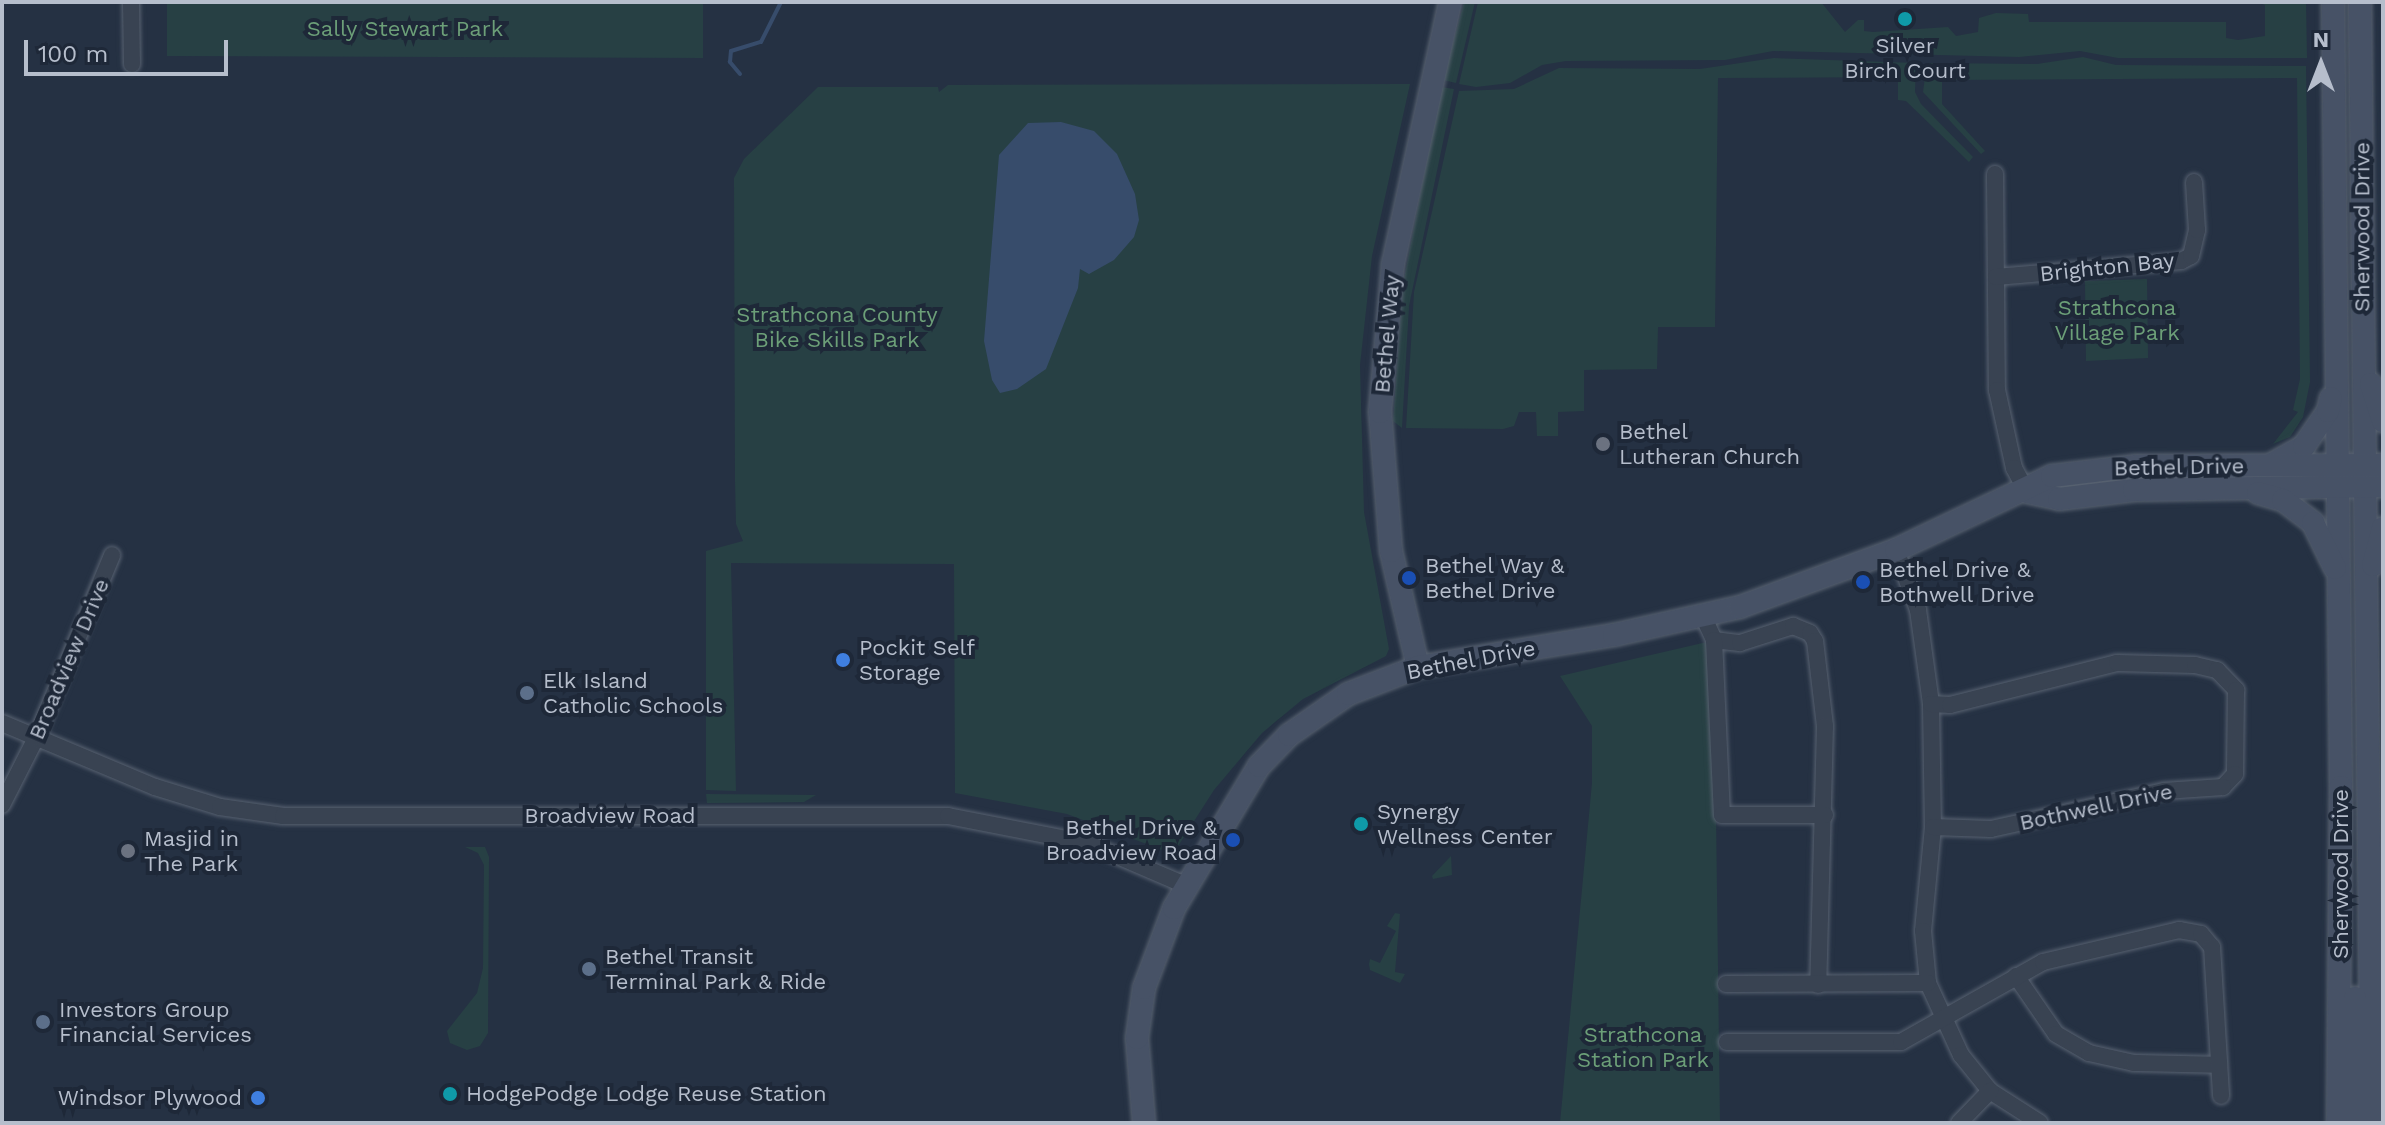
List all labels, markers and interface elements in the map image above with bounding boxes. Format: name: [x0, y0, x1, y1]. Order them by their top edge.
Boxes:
marker: Silver Birch Court: [1896, 10, 1914, 28]
park label: Sally Stewart Park: [307, 16, 503, 42]
scale bar: [28, 24, 232, 74]
north arrow: [2281, 24, 2361, 104]
text: N: [2313, 27, 2329, 52]
place label: Silver Birch Court: [1844, 32, 1966, 84]
text: 100 m: [38, 40, 108, 68]
street label: Sherwood Drive: [2349, 142, 2375, 312]
street label: Brighton Bay: [2038, 247, 2176, 287]
street label: Bethel Way: [1369, 273, 1405, 395]
park label: Strathcona Village Park: [2054, 294, 2180, 346]
park label: Strathcona County Bike Skills Park: [736, 301, 938, 352]
place label: Bethel Lutheran Church: [1619, 418, 1800, 470]
marker: Bethel Lutheran Church: [1594, 435, 1612, 453]
street label: Bethel Drive: [2113, 453, 2245, 481]
place label: Bethel Way & Bethel Drive: [1425, 552, 1566, 604]
place label: Bethel Drive & Bothwell Drive: [1879, 556, 2035, 608]
marker: Bethel Way & Bethel Drive: [1400, 569, 1418, 587]
marker: Bethel Drive & Bothwell Drive: [1854, 573, 1872, 591]
street label: Broadview Drive: [23, 574, 115, 744]
place label: Pockit Self Storage: [859, 634, 975, 686]
street label: Bethel Drive: [1404, 635, 1538, 685]
marker: Pockit Self Storage: [834, 651, 852, 669]
place label: Elk Island Catholic Schools: [543, 667, 723, 718]
marker: Elk Island Catholic Schools: [518, 684, 536, 702]
street label: Bothwell Drive: [2017, 778, 2175, 836]
street label: Sherwood Drive: [2328, 789, 2354, 959]
place label: Synergy Wellness Center: [1377, 798, 1553, 850]
street label: Broadview Road: [524, 803, 696, 829]
place label: Bethel Drive & Broadview Road: [1045, 814, 1217, 866]
marker: Synergy Wellness Center: [1352, 815, 1370, 833]
place label: Masjid in The Park: [144, 825, 239, 876]
marker: Bethel Drive & Broadview Road: [1224, 831, 1242, 849]
marker: Masjid in The Park: [119, 842, 137, 860]
place label: Bethel Transit Terminal Park & Ride: [605, 943, 828, 994]
marker: Bethel Transit Terminal Park & Ride: [580, 960, 598, 978]
place label: Investors Group Financial Services: [59, 996, 252, 1048]
marker: Investors Group Financial Services: [34, 1013, 52, 1031]
park label: Strathcona Station Park: [1577, 1021, 1709, 1072]
place label: HodgePodge Lodge Reuse Station: [466, 1081, 827, 1107]
place label: Windsor Plywood: [57, 1085, 242, 1111]
marker: HodgePodge Lodge Reuse Station: [441, 1085, 459, 1103]
marker: Windsor Plywood: [249, 1089, 267, 1107]

